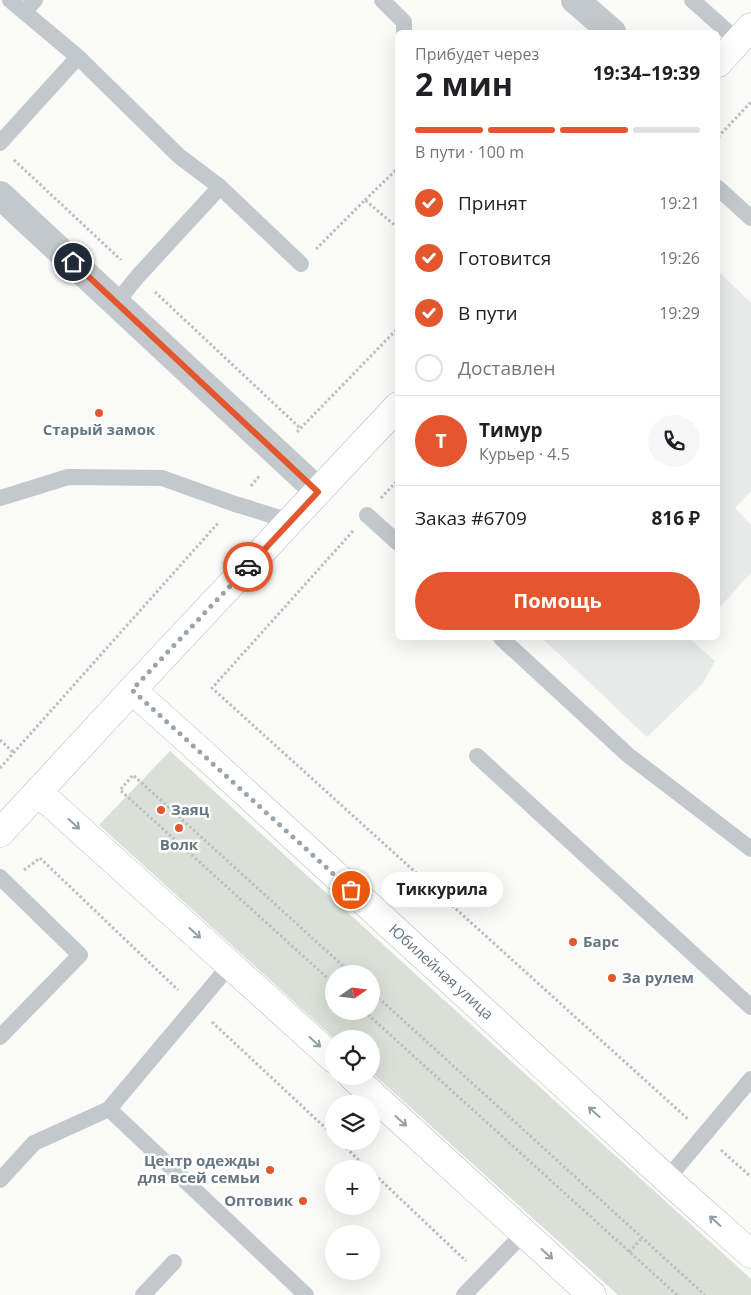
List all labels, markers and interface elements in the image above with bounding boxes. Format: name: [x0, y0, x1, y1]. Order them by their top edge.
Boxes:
text: Прибудет через: [415, 43, 539, 65]
text: 19:34–19:39: [593, 60, 700, 86]
text: 2 мин: [415, 62, 513, 105]
text: В пути · 100 m: [415, 141, 524, 163]
icon: check: [415, 189, 443, 217]
text: Принят: [458, 190, 527, 216]
text: 19:21: [659, 192, 700, 214]
pin: [52, 241, 94, 283]
icon: check: [415, 244, 443, 272]
text: Готовится: [458, 245, 551, 271]
text: 19:26: [659, 247, 700, 269]
icon: home: [59, 248, 87, 276]
icon: check: [415, 299, 443, 327]
text: В пути: [458, 300, 518, 326]
text: 19:29: [659, 302, 700, 324]
text: Доставлен: [458, 355, 556, 381]
marker: Старый замок: [93, 407, 105, 419]
button: phone: [648, 415, 700, 467]
text: Тимур: [479, 417, 543, 443]
place label: Старый замок: [43, 419, 156, 439]
text: Т: [435, 428, 447, 454]
text: Курьер · 4.5: [479, 443, 570, 465]
text: Заказ #6709: [415, 505, 527, 531]
text: 816 ₽: [651, 505, 700, 531]
courier: [223, 542, 273, 592]
icon: car: [234, 553, 262, 581]
button: Помощь: [415, 572, 700, 630]
place label: Заяц: [171, 799, 210, 819]
marker: Заяц: [155, 804, 167, 816]
one-way arrow: [67, 819, 80, 830]
marker: Волк: [173, 822, 185, 834]
place label: Волк: [160, 834, 199, 854]
pin: [330, 869, 372, 911]
callout: Тиккурила: [381, 872, 504, 908]
icon: bag: [337, 876, 365, 904]
text: Тиккурила: [396, 878, 488, 900]
street label: Юбилейная улица: [385, 919, 498, 1024]
one-way arrow: [188, 927, 201, 939]
place label: Барс: [583, 931, 619, 951]
marker: Барс: [567, 936, 579, 948]
north arrow: [325, 965, 380, 1020]
map controls: [325, 965, 380, 1280]
place label: За рулем: [622, 967, 694, 987]
marker: За рулем: [606, 972, 618, 984]
button: locate: [325, 1030, 380, 1085]
one-way arrow: [309, 1036, 322, 1048]
button: layers: [325, 1095, 380, 1150]
one-way arrow: [588, 1106, 601, 1118]
one-way arrow: [395, 1115, 408, 1127]
place label: Центр одежды для всей семьи: [138, 1150, 260, 1187]
button: +: [325, 1160, 380, 1215]
marker: Центр одежды для всей семьи: [264, 1164, 276, 1176]
place label: Оптовик: [224, 1190, 294, 1210]
marker: Оптовик: [297, 1195, 309, 1207]
one-way arrow: [708, 1216, 721, 1227]
button: −: [325, 1225, 380, 1280]
one-way arrow: [540, 1248, 553, 1260]

